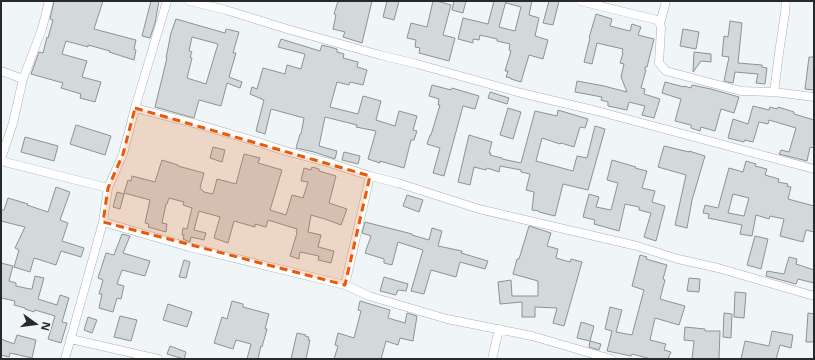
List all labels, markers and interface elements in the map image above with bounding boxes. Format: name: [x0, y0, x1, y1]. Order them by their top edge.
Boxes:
north arrow: [16, 304, 56, 344]
text: N: [38, 320, 55, 333]

